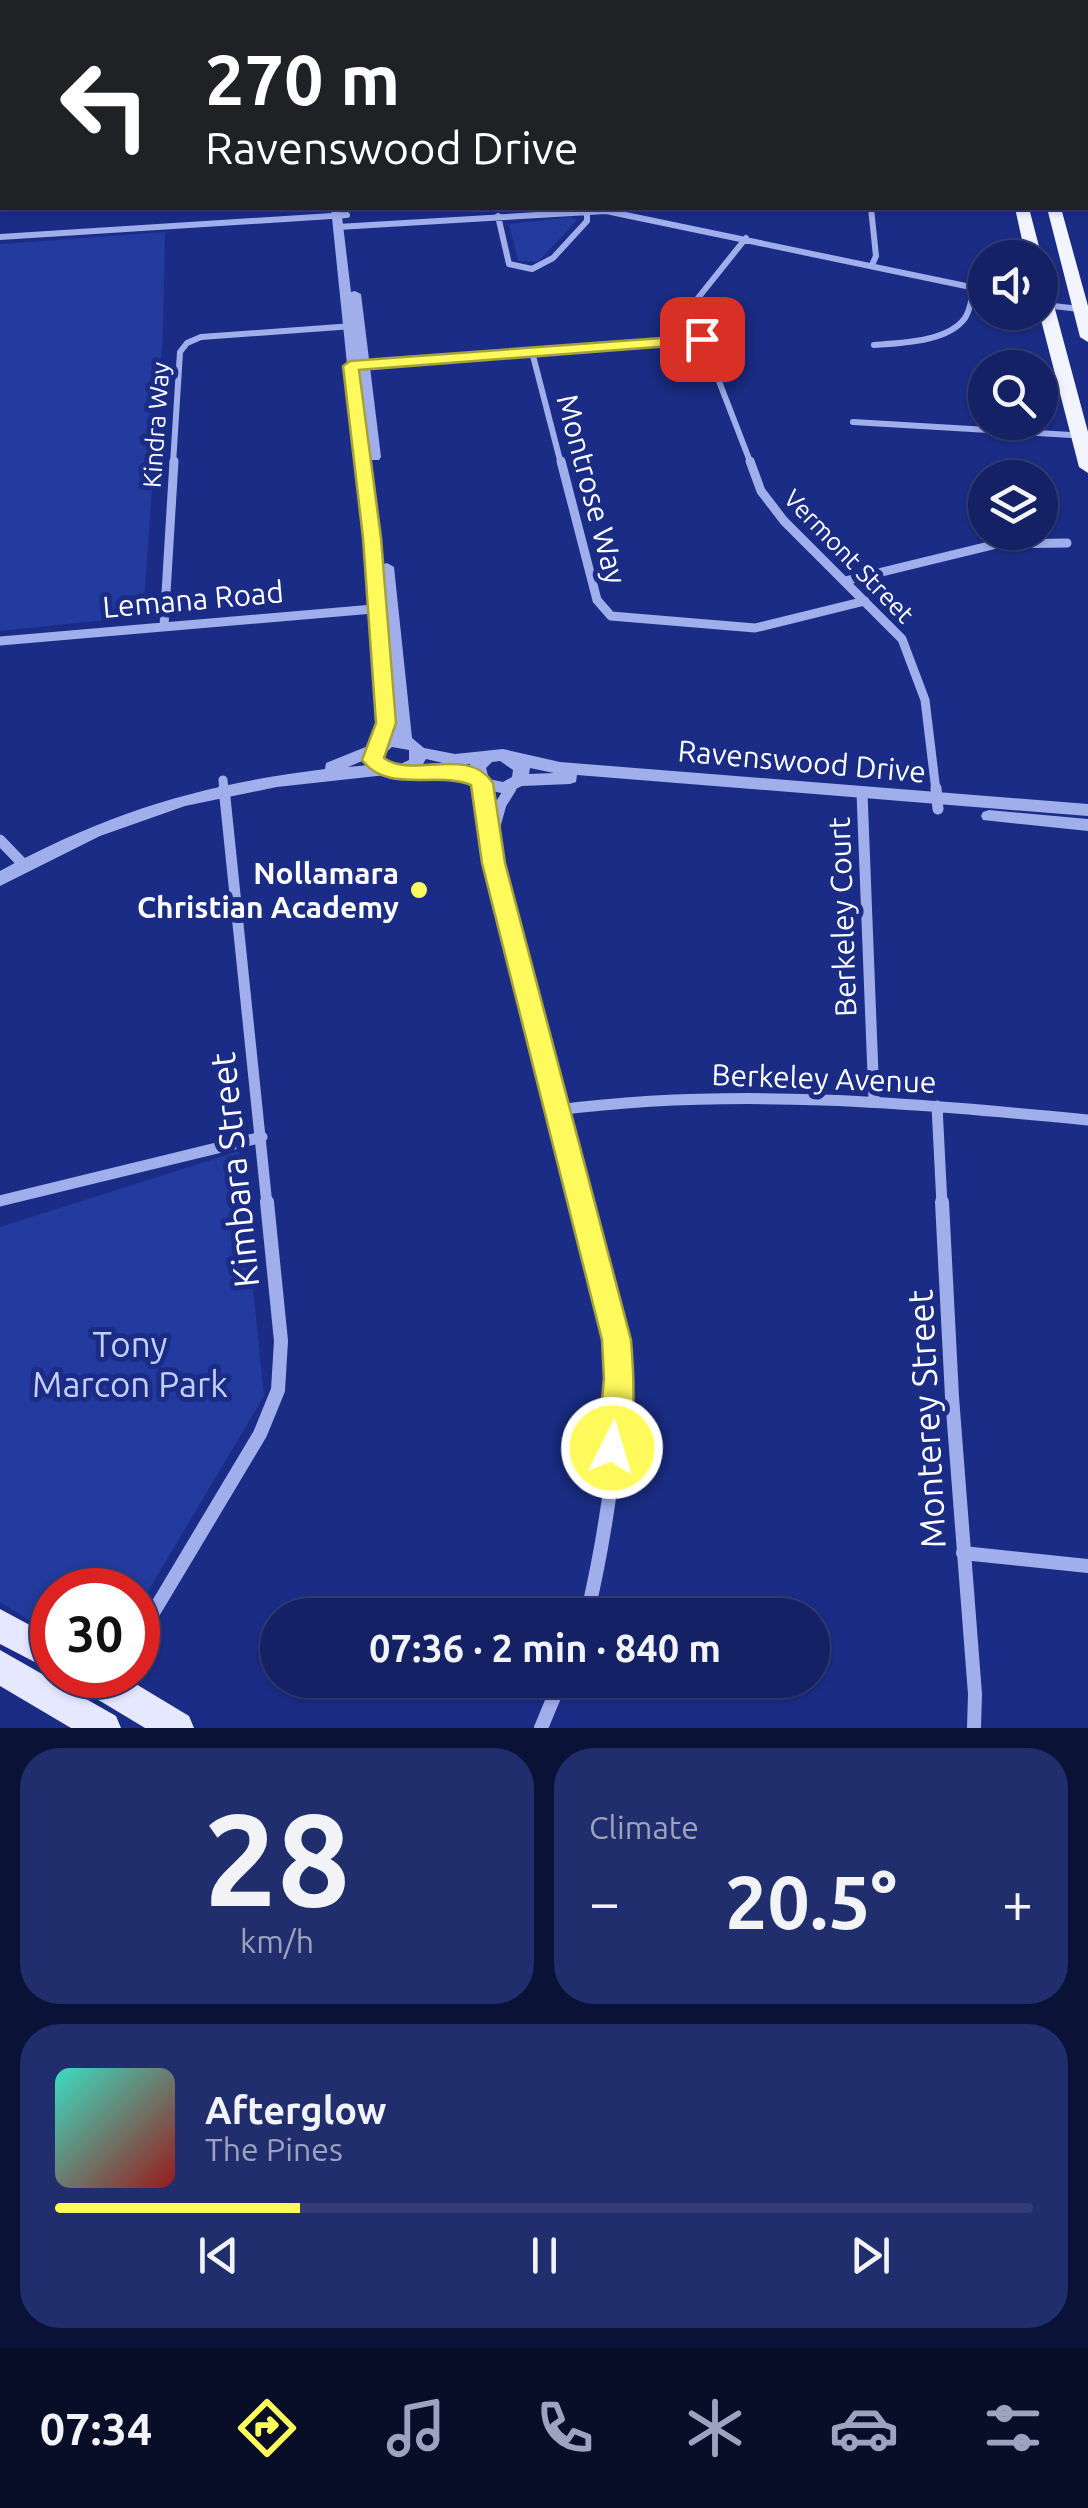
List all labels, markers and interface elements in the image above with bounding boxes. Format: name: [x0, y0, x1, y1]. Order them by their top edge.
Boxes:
icon: left: [40, 40, 170, 170]
text: 270 m: [205, 40, 400, 118]
text: Ravenswood Drive: [205, 122, 579, 173]
map controls: [968, 240, 1058, 550]
button: sound: [968, 240, 1058, 330]
pin: [660, 297, 745, 382]
icon: arrive: [675, 312, 730, 367]
button: search: [968, 350, 1058, 440]
street label: Kindra Way: [138, 361, 174, 489]
street label: Montrose Way: [550, 390, 634, 588]
button: layers: [968, 460, 1058, 550]
street label: Vermont Street: [778, 484, 920, 628]
street label: Lemana Road: [101, 574, 285, 624]
street label: Ravenswood Drive: [676, 733, 928, 789]
street label: Berkeley Court: [822, 816, 862, 1018]
place label: Nollamara Christian Academy: [137, 856, 399, 924]
marker: Nollamara Christian Academy: [408, 879, 430, 901]
street label: Kimbara Street: [202, 1050, 266, 1290]
street label: Berkeley Avenue: [711, 1057, 937, 1099]
street label: Monterey Street: [899, 1288, 953, 1549]
park label: Tony Marcon Park: [32, 1324, 228, 1404]
position arrow: [560, 1396, 664, 1500]
speed limit sign: 30: [30, 1568, 160, 1698]
text: 07:36 · 2 min · 840 m: [369, 1627, 721, 1669]
text: 28: [204, 1785, 350, 1931]
text: Climate: [589, 1809, 699, 1845]
text: 20.5°: [725, 1859, 897, 1943]
text: −: [589, 1871, 620, 1932]
text: +: [1002, 1871, 1033, 1932]
text: km/h: [240, 1923, 314, 1959]
text: Afterglow: [205, 2089, 387, 2131]
text: The Pines: [205, 2131, 343, 2167]
icon: previous: [191, 2228, 246, 2283]
icon: pause: [517, 2228, 572, 2283]
icon: next: [843, 2228, 898, 2283]
icon: directions: [232, 2393, 302, 2463]
icon: music: [381, 2393, 451, 2463]
icon: phone: [530, 2393, 600, 2463]
icon: climate: [680, 2393, 750, 2463]
icon: car: [829, 2393, 899, 2463]
icon: filters: [978, 2393, 1048, 2463]
text: 07:34: [40, 2403, 152, 2454]

